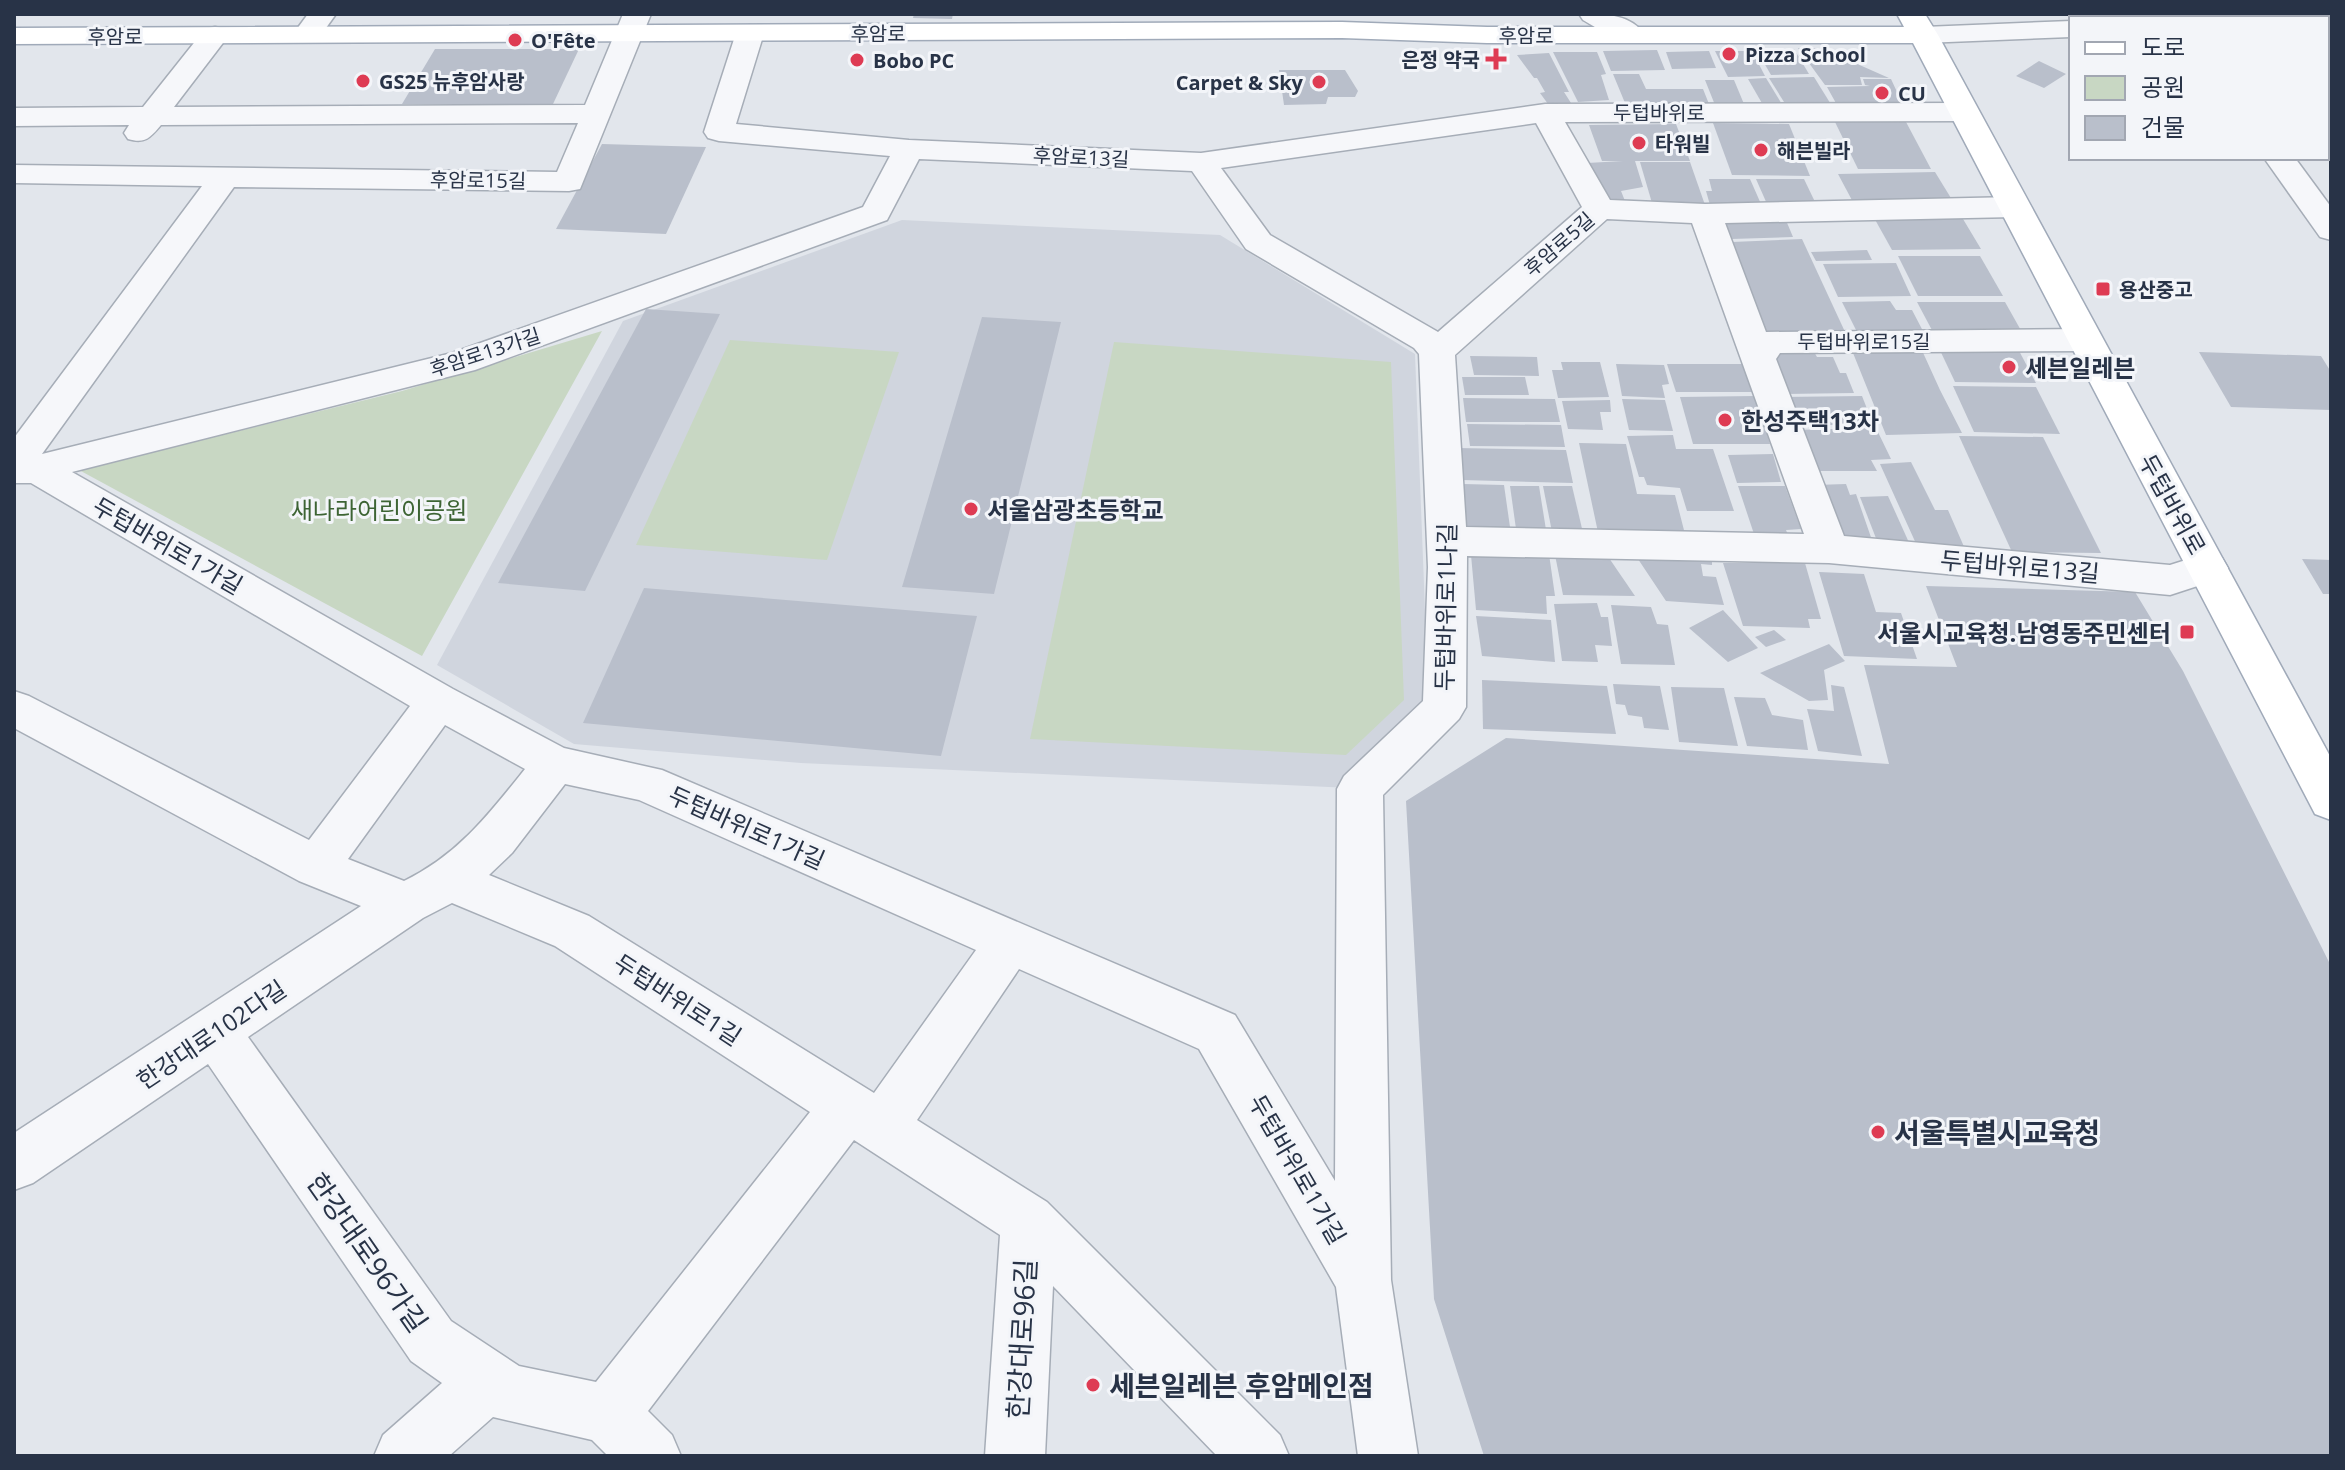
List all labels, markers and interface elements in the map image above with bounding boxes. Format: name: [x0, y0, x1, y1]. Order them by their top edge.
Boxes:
legend: [2069, 16, 2329, 160]
street label: 후암로: [850, 20, 906, 47]
street label: 후암로: [1498, 22, 1554, 49]
street label: 후암로: [87, 23, 143, 50]
place label: O'Fête: [531, 27, 596, 54]
text: 도로: [2141, 30, 2185, 63]
marker: O'Fête: [506, 31, 524, 49]
place label: Pizza School: [1745, 41, 1866, 68]
marker: Pizza School: [1720, 45, 1738, 63]
place label: 은정 약국: [1401, 46, 1480, 73]
place label: Bobo PC: [873, 47, 955, 74]
marker: 은정 약국: [1487, 50, 1505, 68]
marker: Bobo PC: [848, 51, 866, 69]
place label: GS25 뉴후암사랑: [379, 68, 525, 95]
place label: Carpet & Sky: [1176, 69, 1304, 96]
text: 공원: [2141, 70, 2185, 103]
marker: GS25 뉴후암사랑: [354, 72, 372, 90]
marker: Carpet & Sky: [1310, 73, 1328, 91]
place label: CU: [1898, 80, 1926, 107]
marker: CU: [1873, 84, 1891, 102]
street label: 두텁바위로: [1613, 99, 1705, 126]
text: 건물: [2141, 110, 2185, 143]
place label: 타워빌: [1655, 130, 1710, 157]
marker: 타워빌: [1630, 134, 1648, 152]
place label: 해븐빌라: [1777, 137, 1851, 164]
street label: 후암로13길: [1032, 141, 1130, 173]
marker: 해븐빌라: [1752, 141, 1770, 159]
street label: 후암로15길: [430, 166, 526, 194]
street label: 후암로5길: [1518, 206, 1600, 282]
place label: 용산중고: [2119, 276, 2193, 303]
marker: 용산중고: [2094, 280, 2112, 298]
street label: 후암로13가길: [426, 321, 544, 383]
street label: 두텁바위로15길: [1797, 328, 1931, 355]
place label: 세븐일레븐: [2025, 351, 2135, 384]
marker: 세븐일레븐: [2000, 358, 2018, 376]
place label: 한성주택13차: [1741, 404, 1879, 437]
marker: 한성주택13차: [1716, 411, 1734, 429]
street label: 두텁바위로: [2132, 448, 2214, 560]
street label: 두텁바위로1가길: [87, 489, 249, 601]
park label: 새나라어린이공원: [291, 493, 467, 526]
place label: 서울삼광초등학교: [987, 493, 1164, 526]
marker: 서울삼광초등학교: [962, 500, 980, 518]
street label: 두텁바위로1나길: [1427, 523, 1463, 691]
street label: 두텁바위로13길: [1939, 543, 2101, 589]
place label: 서울시교육청.남영동주민센터: [1877, 616, 2171, 649]
marker: 서울시교육청.남영동주민센터: [2178, 623, 2196, 641]
street label: 두텁바위로1가길: [663, 778, 831, 876]
street label: 두텁바위로1길: [608, 945, 748, 1053]
street label: 한강대로102다길: [130, 972, 292, 1096]
street label: 두텁바위로1가길: [1242, 1088, 1354, 1250]
place label: 서울특별시교육청: [1894, 1113, 2100, 1151]
marker: 서울특별시교육청: [1869, 1123, 1887, 1141]
street label: 한강대로96가길: [299, 1165, 437, 1339]
street label: 한강대로96길: [998, 1258, 1044, 1420]
place label: 세븐일레븐 후암메인점: [1109, 1366, 1374, 1404]
marker: 세븐일레븐 후암메인점: [1084, 1376, 1102, 1394]

